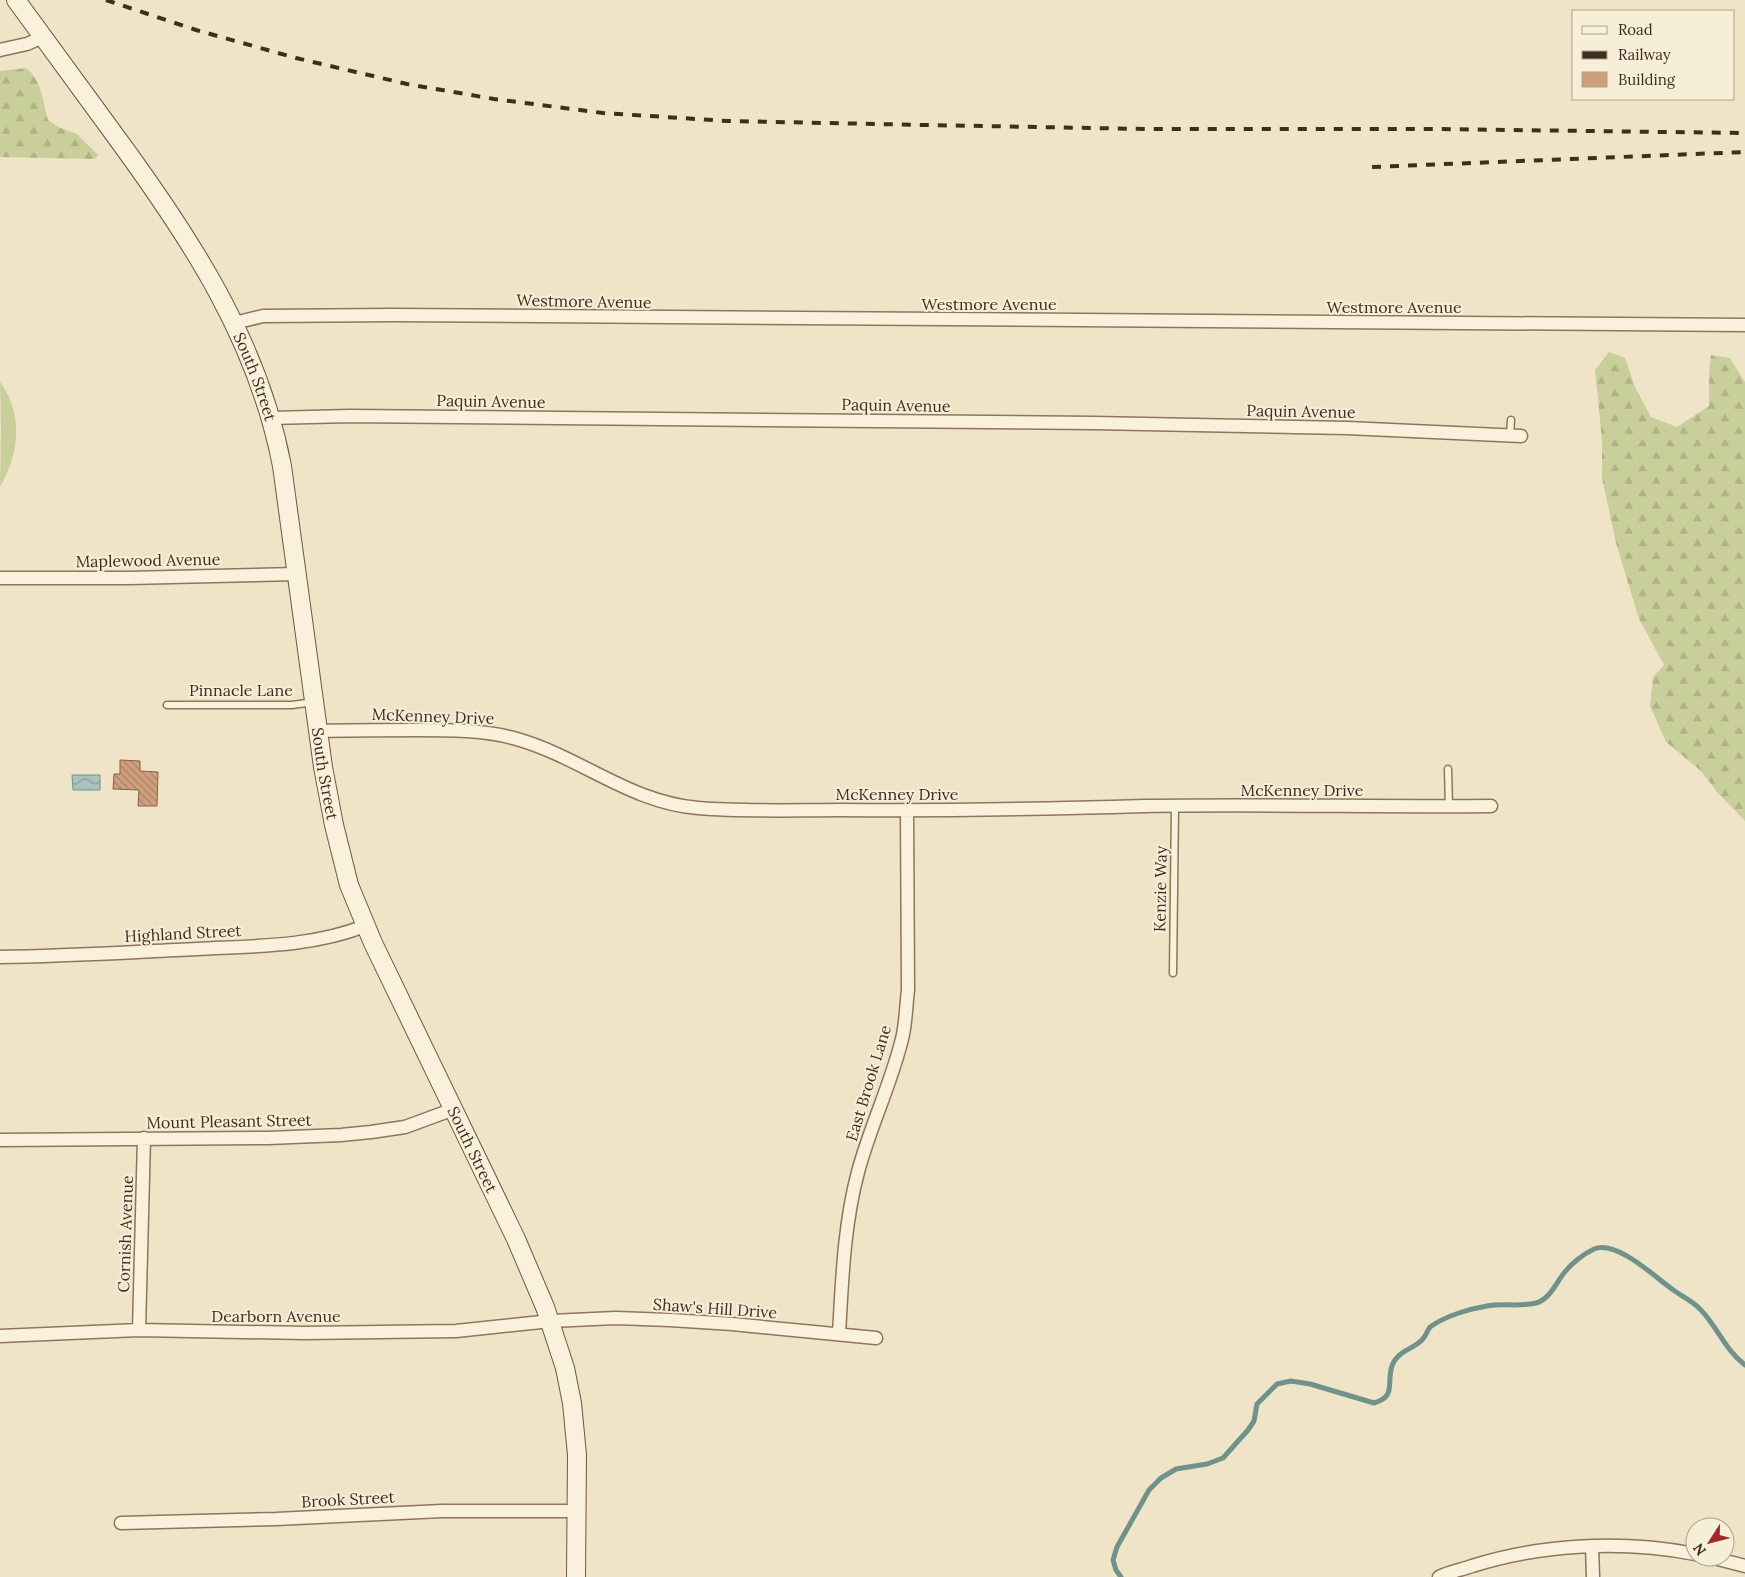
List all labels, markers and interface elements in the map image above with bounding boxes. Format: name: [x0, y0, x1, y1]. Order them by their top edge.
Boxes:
legend: [1572, 10, 1735, 100]
text: Road: [1618, 20, 1653, 39]
text: Railway: [1618, 45, 1671, 64]
text: Building: [1618, 70, 1676, 89]
street label: Westmore Avenue: [516, 290, 652, 312]
street label: Westmore Avenue: [921, 294, 1057, 314]
street label: Westmore Avenue: [1326, 297, 1462, 317]
street label: South Street: [229, 329, 281, 424]
street label: Paquin Avenue: [436, 390, 546, 412]
street label: Paquin Avenue: [841, 394, 951, 416]
street label: Paquin Avenue: [1246, 400, 1356, 422]
street label: Maplewood Avenue: [75, 549, 221, 571]
street label: Pinnacle Lane: [189, 680, 293, 700]
street label: McKenney Drive: [371, 704, 495, 728]
street label: South Street: [308, 726, 343, 822]
street label: McKenney Drive: [1241, 780, 1364, 800]
street label: McKenney Drive: [836, 784, 959, 804]
street label: Kenzie Way: [1149, 845, 1171, 932]
street label: Highland Street: [124, 920, 243, 946]
street label: East Brook Lane: [841, 1022, 895, 1144]
street label: South Street: [443, 1103, 502, 1197]
street label: Mount Pleasant Street: [146, 1110, 313, 1132]
street label: Cornish Avenue: [113, 1175, 137, 1293]
street label: Shaw's Hill Drive: [652, 1294, 778, 1322]
street label: Dearborn Avenue: [211, 1306, 341, 1326]
street label: Brook Street: [301, 1487, 396, 1511]
north arrow: [1685, 1517, 1735, 1567]
text: N: [1689, 1540, 1710, 1559]

